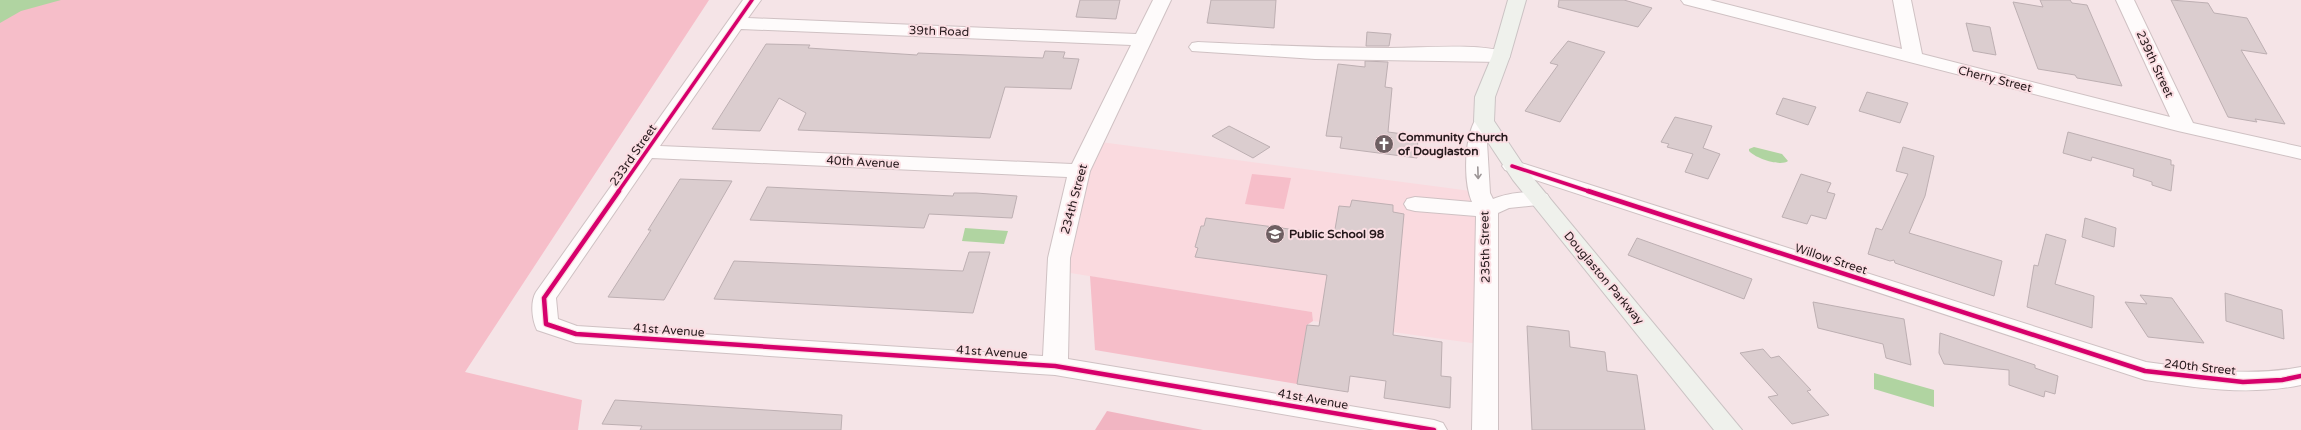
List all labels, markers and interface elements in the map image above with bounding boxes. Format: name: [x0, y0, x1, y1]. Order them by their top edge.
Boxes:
street label: 39th Road: [909, 23, 969, 39]
street label: 239th Street: [2133, 28, 2177, 100]
street label: Cherry Street: [1957, 63, 2034, 95]
street label: 233rd Street: [607, 121, 660, 189]
place label: Community Church of Douglaston: [1398, 130, 1508, 159]
church icon: Community Church of Douglaston: [1373, 133, 1395, 155]
street label: 40th Avenue: [826, 153, 900, 171]
street label: 234th Street: [1058, 162, 1090, 236]
one-way arrow: [1475, 166, 1482, 179]
street label: 235th Street: [1477, 211, 1493, 283]
school or university icon: Public School 98: [1264, 223, 1286, 245]
place label: Public School 98: [1289, 227, 1385, 241]
street label: Douglaston Parkway: [1561, 229, 1647, 328]
street label: Willow Street: [1793, 241, 1869, 277]
street label: 41st Avenue: [633, 321, 705, 339]
street label: 41st Avenue: [956, 343, 1028, 361]
street label: 240th Street: [2164, 356, 2237, 378]
street label: 41st Avenue: [1277, 386, 1350, 412]

